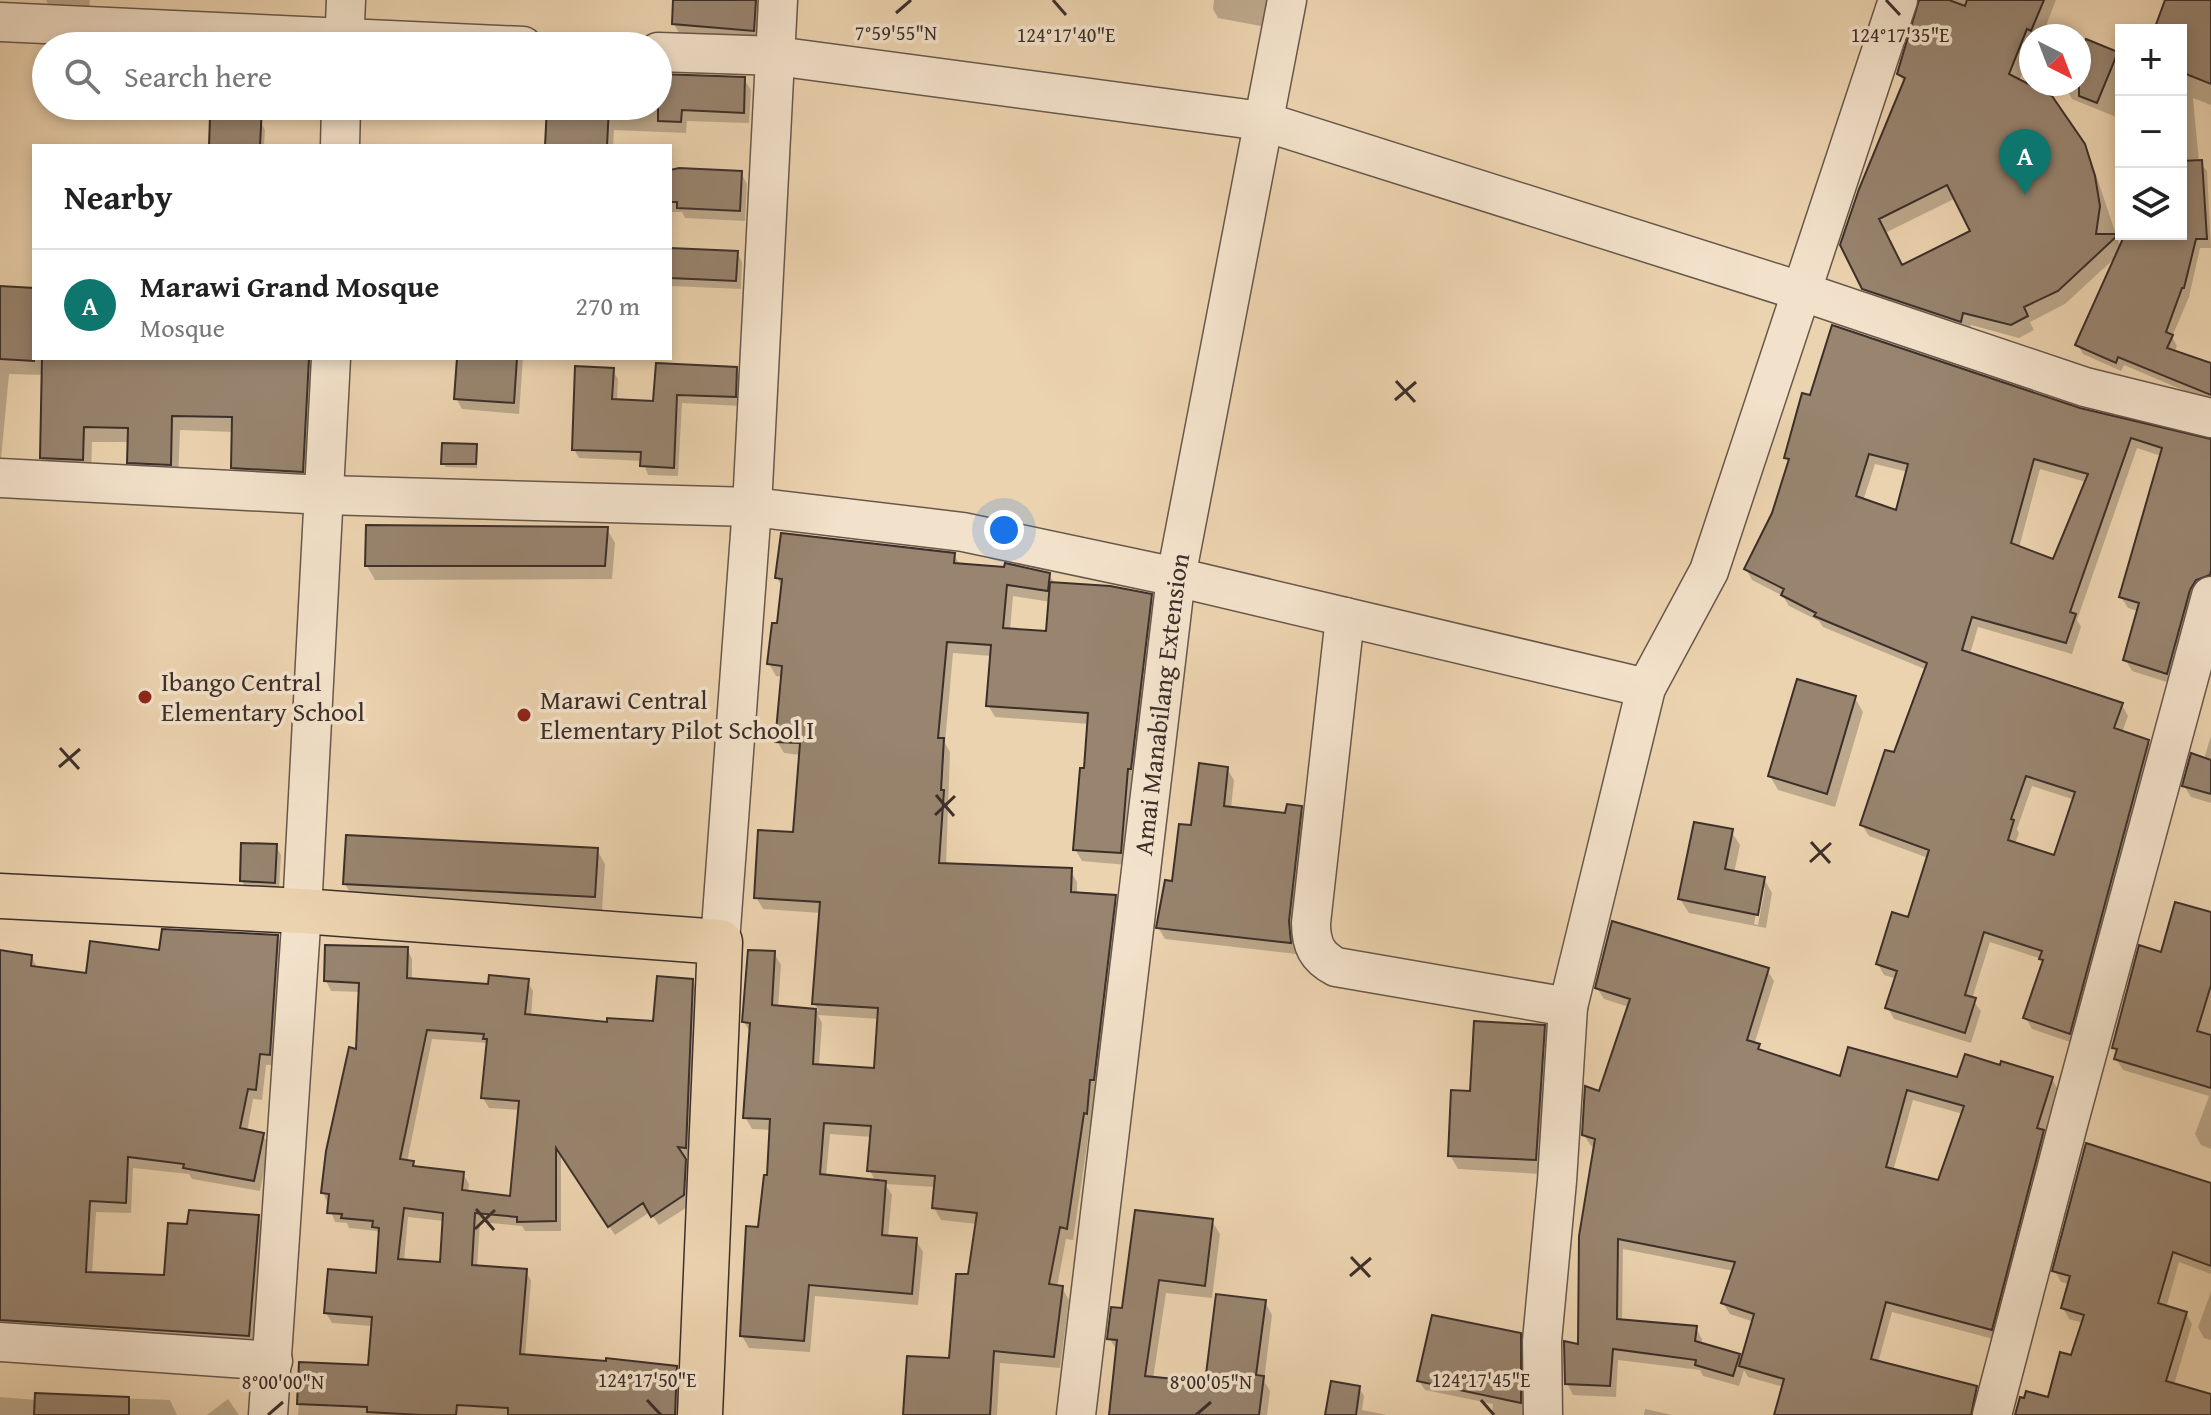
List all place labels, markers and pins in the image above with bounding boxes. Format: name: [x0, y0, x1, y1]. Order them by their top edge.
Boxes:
pin: A: [1999, 129, 2051, 195]
place label: Ibango Central Elementary School: [161, 662, 365, 731]
place label: Marawi Central Elementary Pilot School I: [540, 680, 814, 749]
marker: Ibango Central Elementary School: [136, 688, 154, 706]
marker: Marawi Central Elementary Pilot School I: [515, 706, 533, 724]

